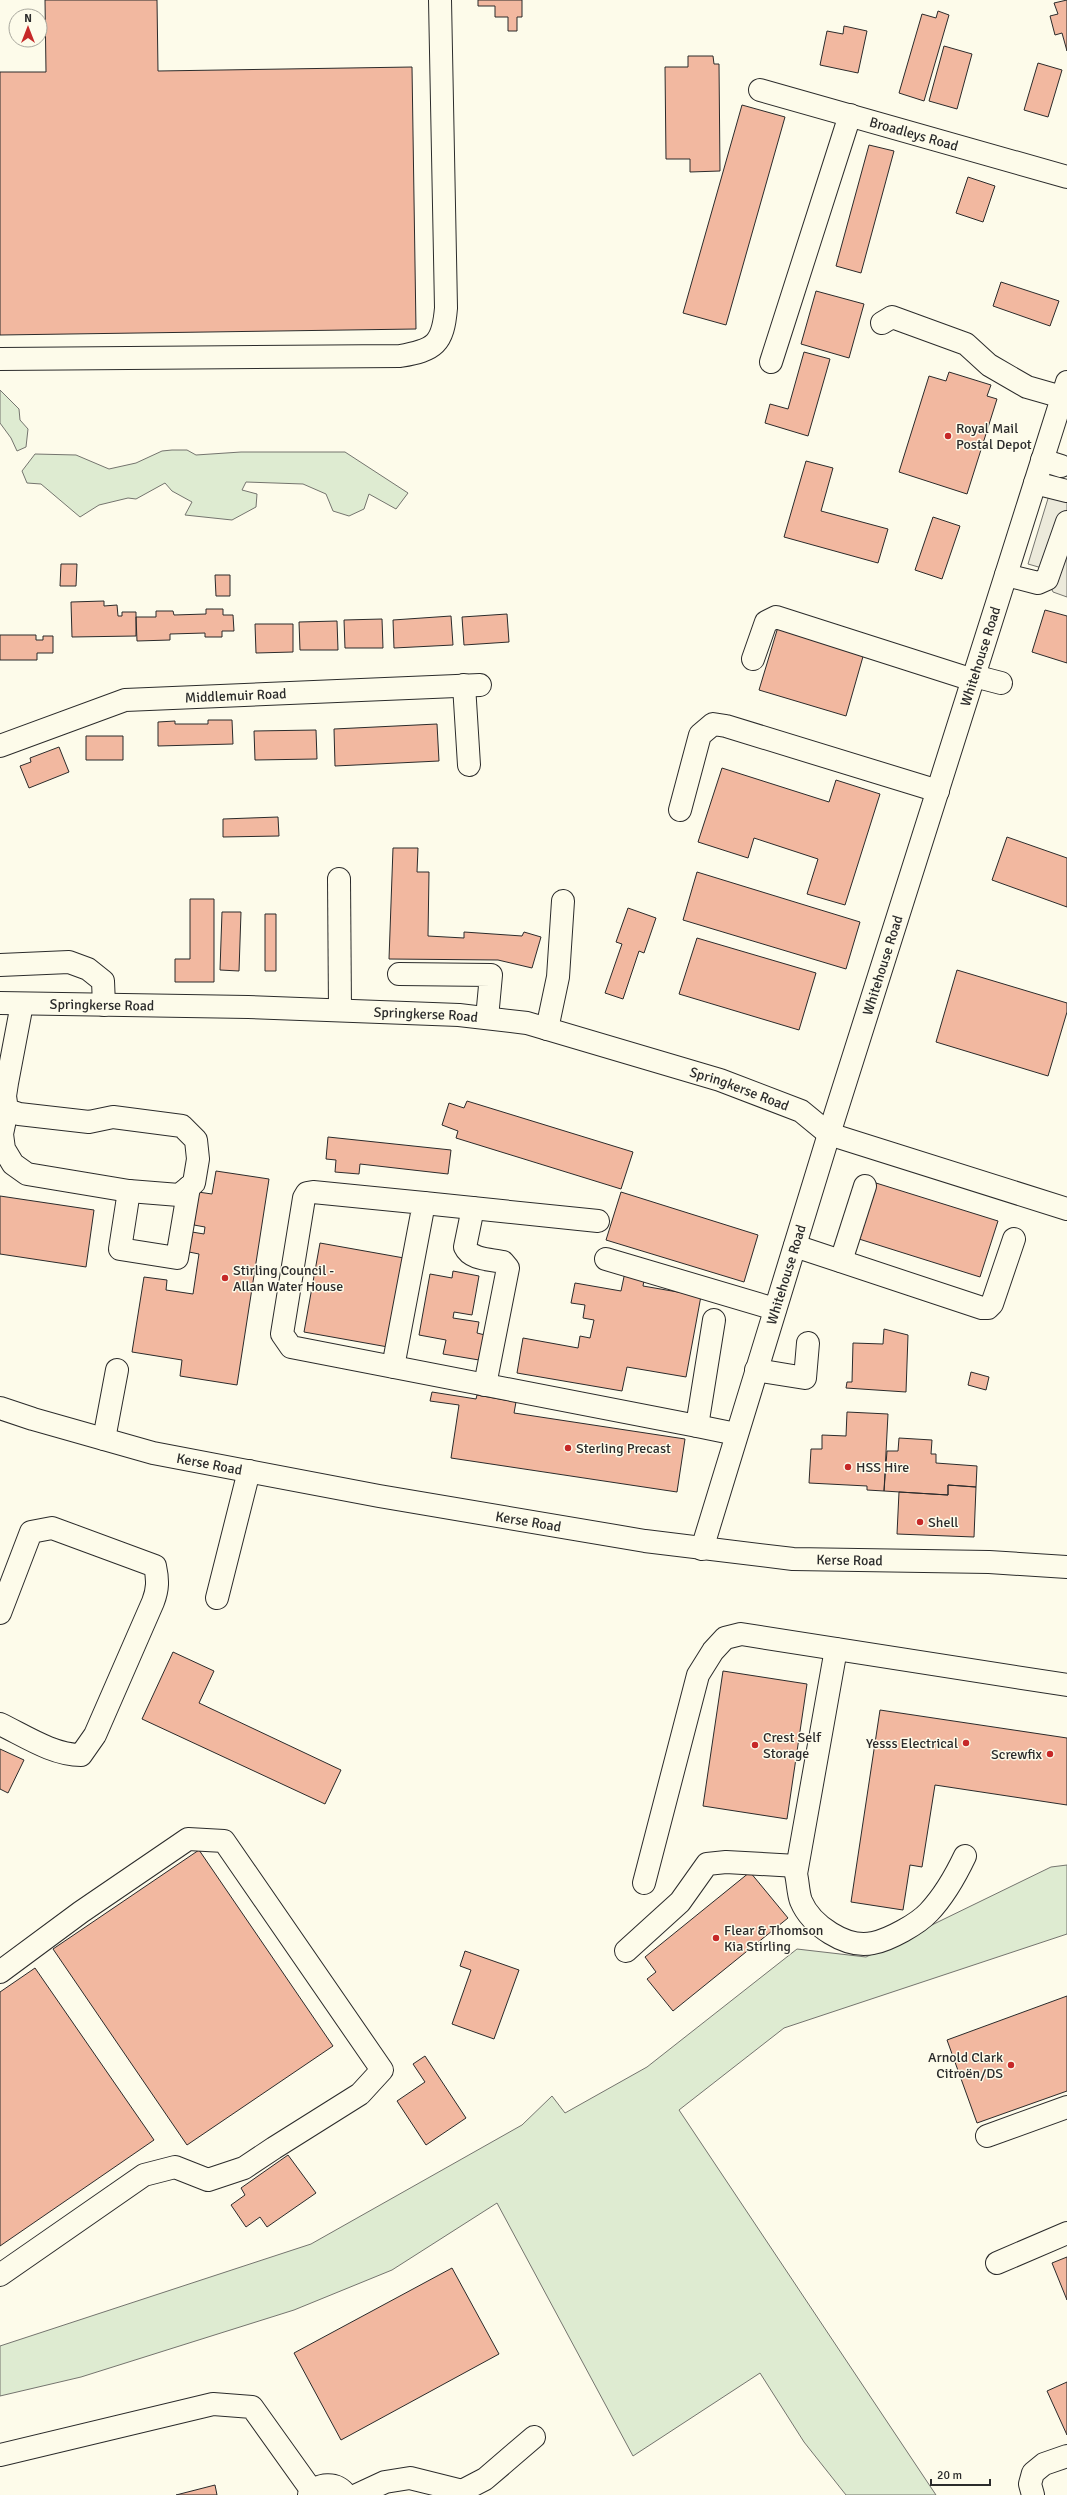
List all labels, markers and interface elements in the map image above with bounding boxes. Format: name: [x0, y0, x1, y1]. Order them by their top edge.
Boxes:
north arrow: [8, 8, 48, 48]
text: N: [24, 12, 32, 25]
street label: Broadleys Road: [867, 113, 960, 155]
place label: Royal Mail Postal Depot: [956, 420, 1032, 453]
marker: Royal Mail Postal Depot: [943, 431, 953, 441]
street label: Whitehouse Road: [957, 604, 1004, 709]
street label: Middlemuir Road: [185, 685, 287, 706]
street label: Whitehouse Road: [859, 913, 907, 1017]
street label: Springkerse Road: [50, 996, 154, 1014]
street label: Springkerse Road: [373, 1004, 479, 1026]
street label: Springkerse Road: [688, 1063, 791, 1115]
street label: Whitehouse Road: [763, 1223, 810, 1327]
place label: Stirling Council - Allan Water House: [233, 1262, 343, 1295]
marker: Stirling Council - Allan Water House: [220, 1273, 230, 1283]
place label: Sterling Precast: [576, 1440, 671, 1457]
marker: Sterling Precast: [563, 1443, 573, 1453]
street label: Kerse Road: [175, 1450, 244, 1479]
place label: HSS Hire: [856, 1459, 909, 1476]
marker: HSS Hire: [843, 1462, 853, 1472]
street label: Kerse Road: [494, 1508, 562, 1536]
place label: Shell: [928, 1514, 958, 1531]
marker: Shell: [915, 1517, 925, 1527]
street label: Kerse Road: [816, 1551, 883, 1569]
place label: Crest Self Storage: [763, 1729, 822, 1762]
place label: Yesss Electrical: [866, 1735, 958, 1752]
marker: Yesss Electrical: [961, 1738, 971, 1748]
marker: Crest Self Storage: [750, 1740, 760, 1750]
place label: Screwfix: [991, 1746, 1043, 1763]
marker: Screwfix: [1045, 1749, 1055, 1759]
place label: Flear & Thomson Kia Stirling: [724, 1922, 823, 1955]
marker: Flear & Thomson Kia Stirling: [711, 1933, 721, 1943]
place label: Arnold Clark Citroën/DS: [928, 2049, 1003, 2082]
marker: Arnold Clark Citroën/DS: [1006, 2060, 1016, 2070]
scale bar: [931, 2461, 990, 2487]
text: 20 m: [937, 2468, 962, 2483]

